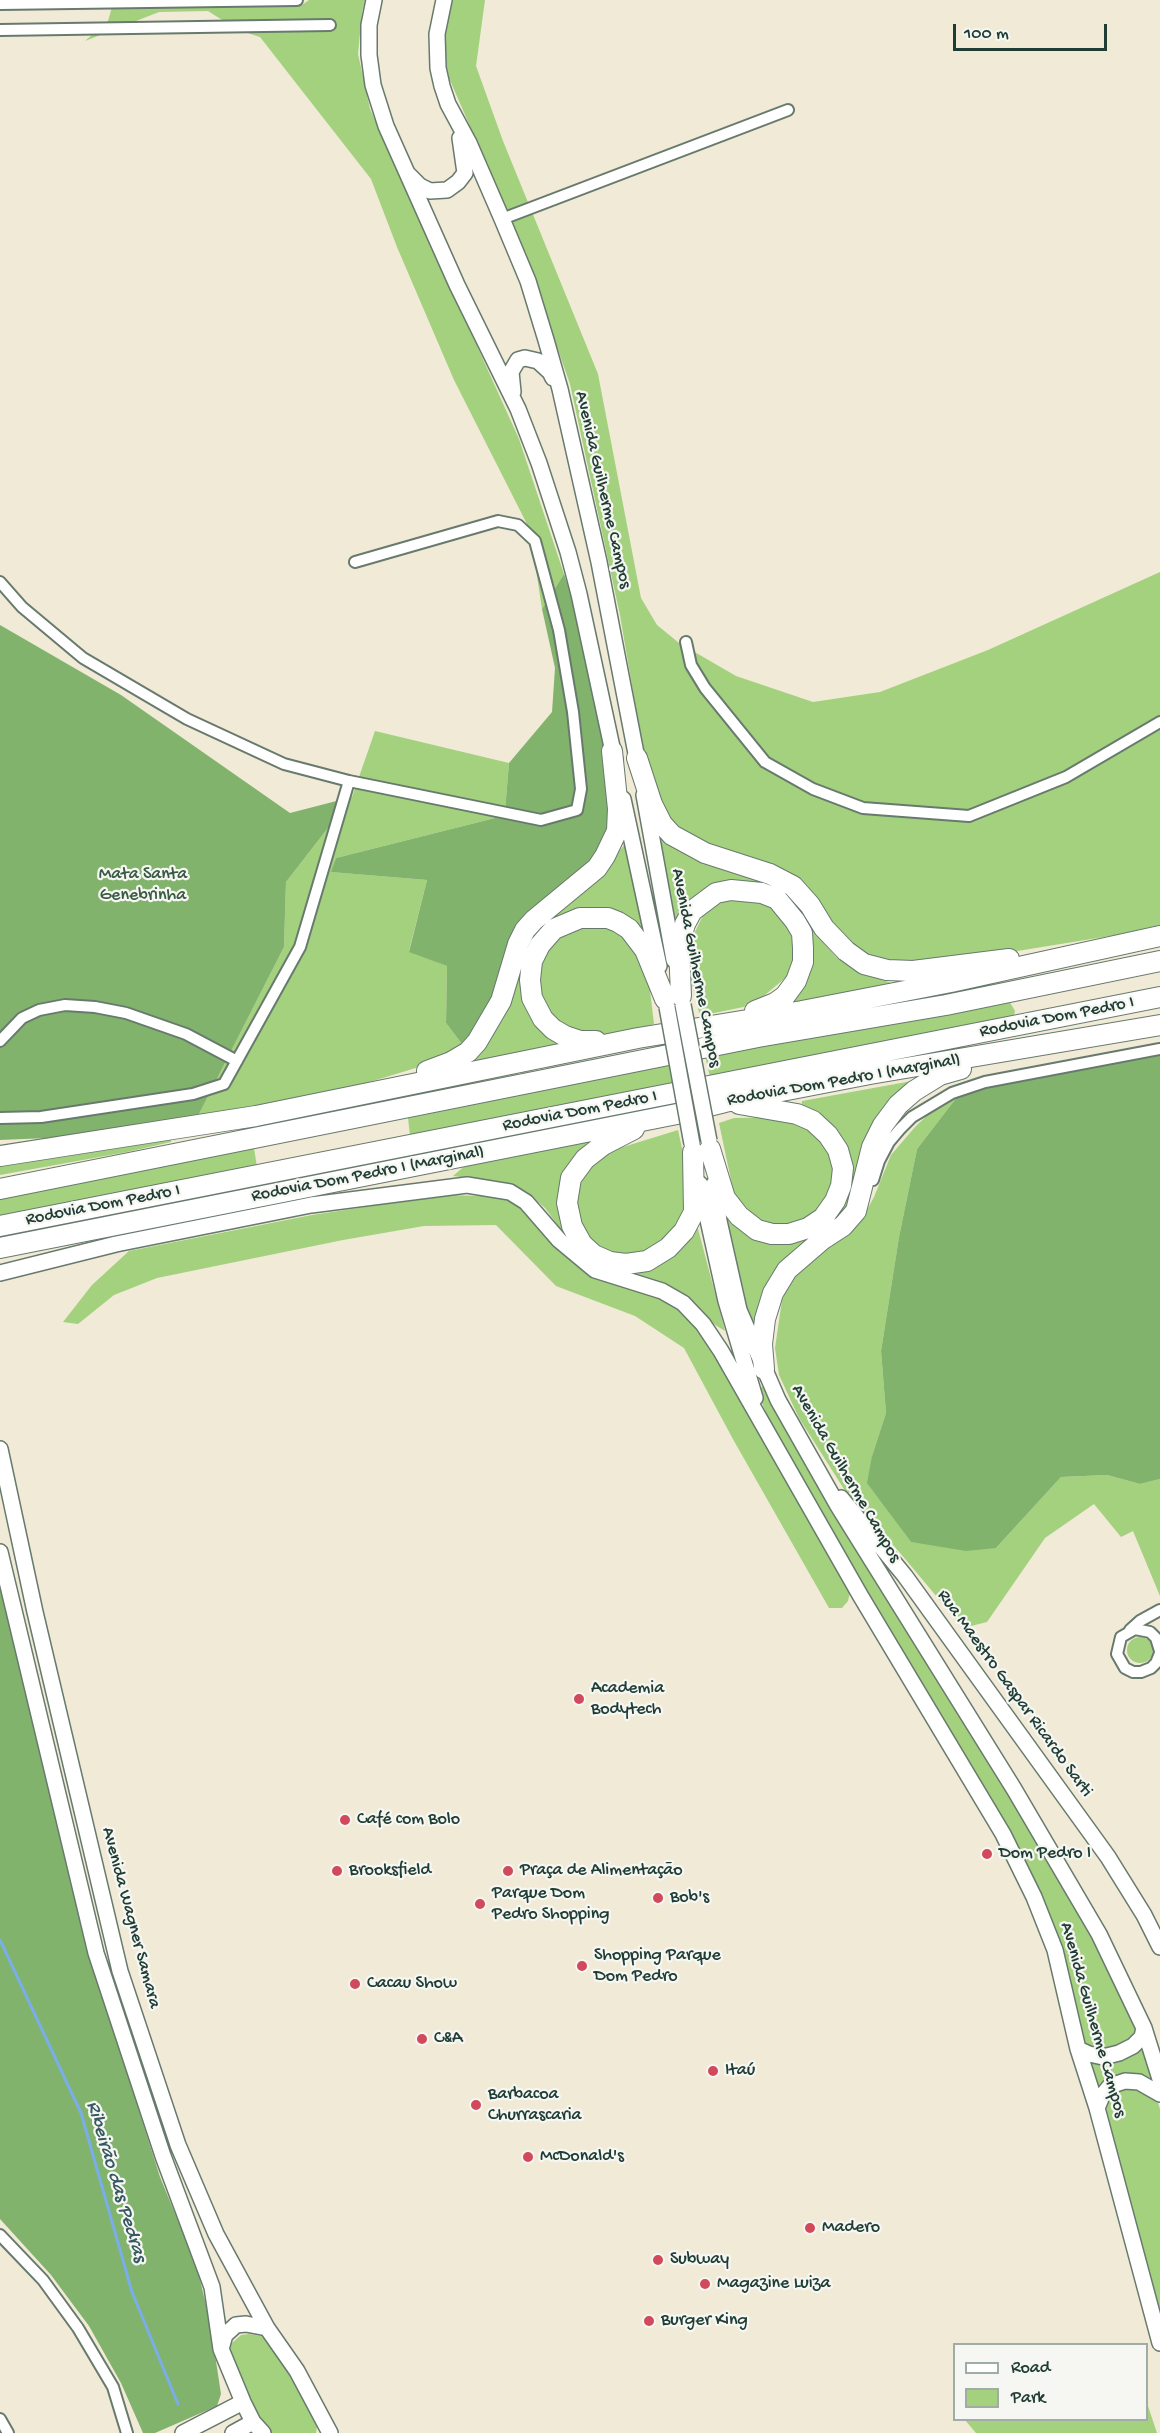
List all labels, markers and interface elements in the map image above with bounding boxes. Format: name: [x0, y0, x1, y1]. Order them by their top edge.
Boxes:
scale bar: [956, 12, 1110, 50]
text: 100 m: [964, 24, 1009, 45]
street label: Avenida Guilherme Campos: [569, 389, 635, 591]
park label: Mata Santa Genebrinha: [99, 864, 187, 906]
street label: Avenida Guilherme Campos: [665, 867, 725, 1069]
street label: Rodovia Dom Pedro I: [978, 992, 1136, 1044]
street label: Rodovia Dom Pedro I (Marginal): [725, 1050, 963, 1112]
street label: Rodovia Dom Pedro I: [501, 1086, 659, 1138]
street label: Rodovia Dom Pedro I (Marginal): [250, 1142, 486, 1208]
street label: Rodovia Dom Pedro I: [24, 1180, 182, 1232]
street label: Avenida Guilherme Campos: [785, 1381, 905, 1567]
street label: Rua Maestro Gaspar Ricardo Sarti: [931, 1586, 1097, 1802]
place label: Academia Bodytech: [591, 1678, 664, 1720]
marker: Academia Bodytech: [572, 1692, 586, 1706]
place label: Café com Bolo: [357, 1809, 460, 1831]
marker: Café com Bolo: [338, 1813, 352, 1827]
street label: Avenida Wagner Samara: [95, 1825, 165, 2011]
place label: Dom Pedro I: [999, 1843, 1091, 1865]
marker: Dom Pedro I: [980, 1847, 994, 1861]
place label: Brooksfield: [349, 1860, 431, 1882]
place label: Praça de Alimentação: [520, 1860, 683, 1882]
marker: Brooksfield: [330, 1864, 344, 1878]
marker: Praça de Alimentação: [501, 1864, 515, 1878]
place label: Parque Dom Pedro Shopping: [492, 1883, 610, 1926]
place label: Bob's: [670, 1887, 709, 1909]
marker: Bob's: [651, 1891, 665, 1905]
marker: Parque Dom Pedro Shopping: [473, 1897, 487, 1911]
street label: Avenida Guilherme Campos: [1054, 1920, 1130, 2120]
place label: Shopping Parque Dom Pedro: [594, 1945, 721, 1988]
marker: Shopping Parque Dom Pedro: [575, 1959, 589, 1973]
place label: Cacau Show: [367, 1973, 457, 1995]
marker: Cacau Show: [348, 1977, 362, 1991]
place label: C&A: [434, 2028, 463, 2050]
marker: C&A: [415, 2032, 429, 2046]
place label: Itaú: [725, 2060, 755, 2082]
marker: Itaú: [706, 2064, 720, 2078]
place label: Barbacoa Churrascaria: [488, 2084, 582, 2126]
marker: Barbacoa Churrascaria: [469, 2098, 483, 2112]
water label: Ribeirão das Pedras: [79, 2099, 151, 2265]
place label: McDonald's: [540, 2146, 624, 2168]
marker: McDonald's: [521, 2150, 535, 2164]
place label: Madero: [822, 2217, 880, 2239]
marker: Madero: [803, 2221, 817, 2235]
place label: Subway: [670, 2249, 729, 2271]
marker: Subway: [651, 2253, 665, 2267]
place label: Magazine Luiza: [717, 2273, 831, 2295]
marker: Magazine Luiza: [698, 2277, 712, 2291]
place label: Burger King: [661, 2310, 748, 2332]
marker: Burger King: [642, 2314, 656, 2328]
legend: [953, 2343, 1148, 2421]
text: Road: [1011, 2358, 1050, 2379]
text: Park: [1011, 2388, 1045, 2409]

